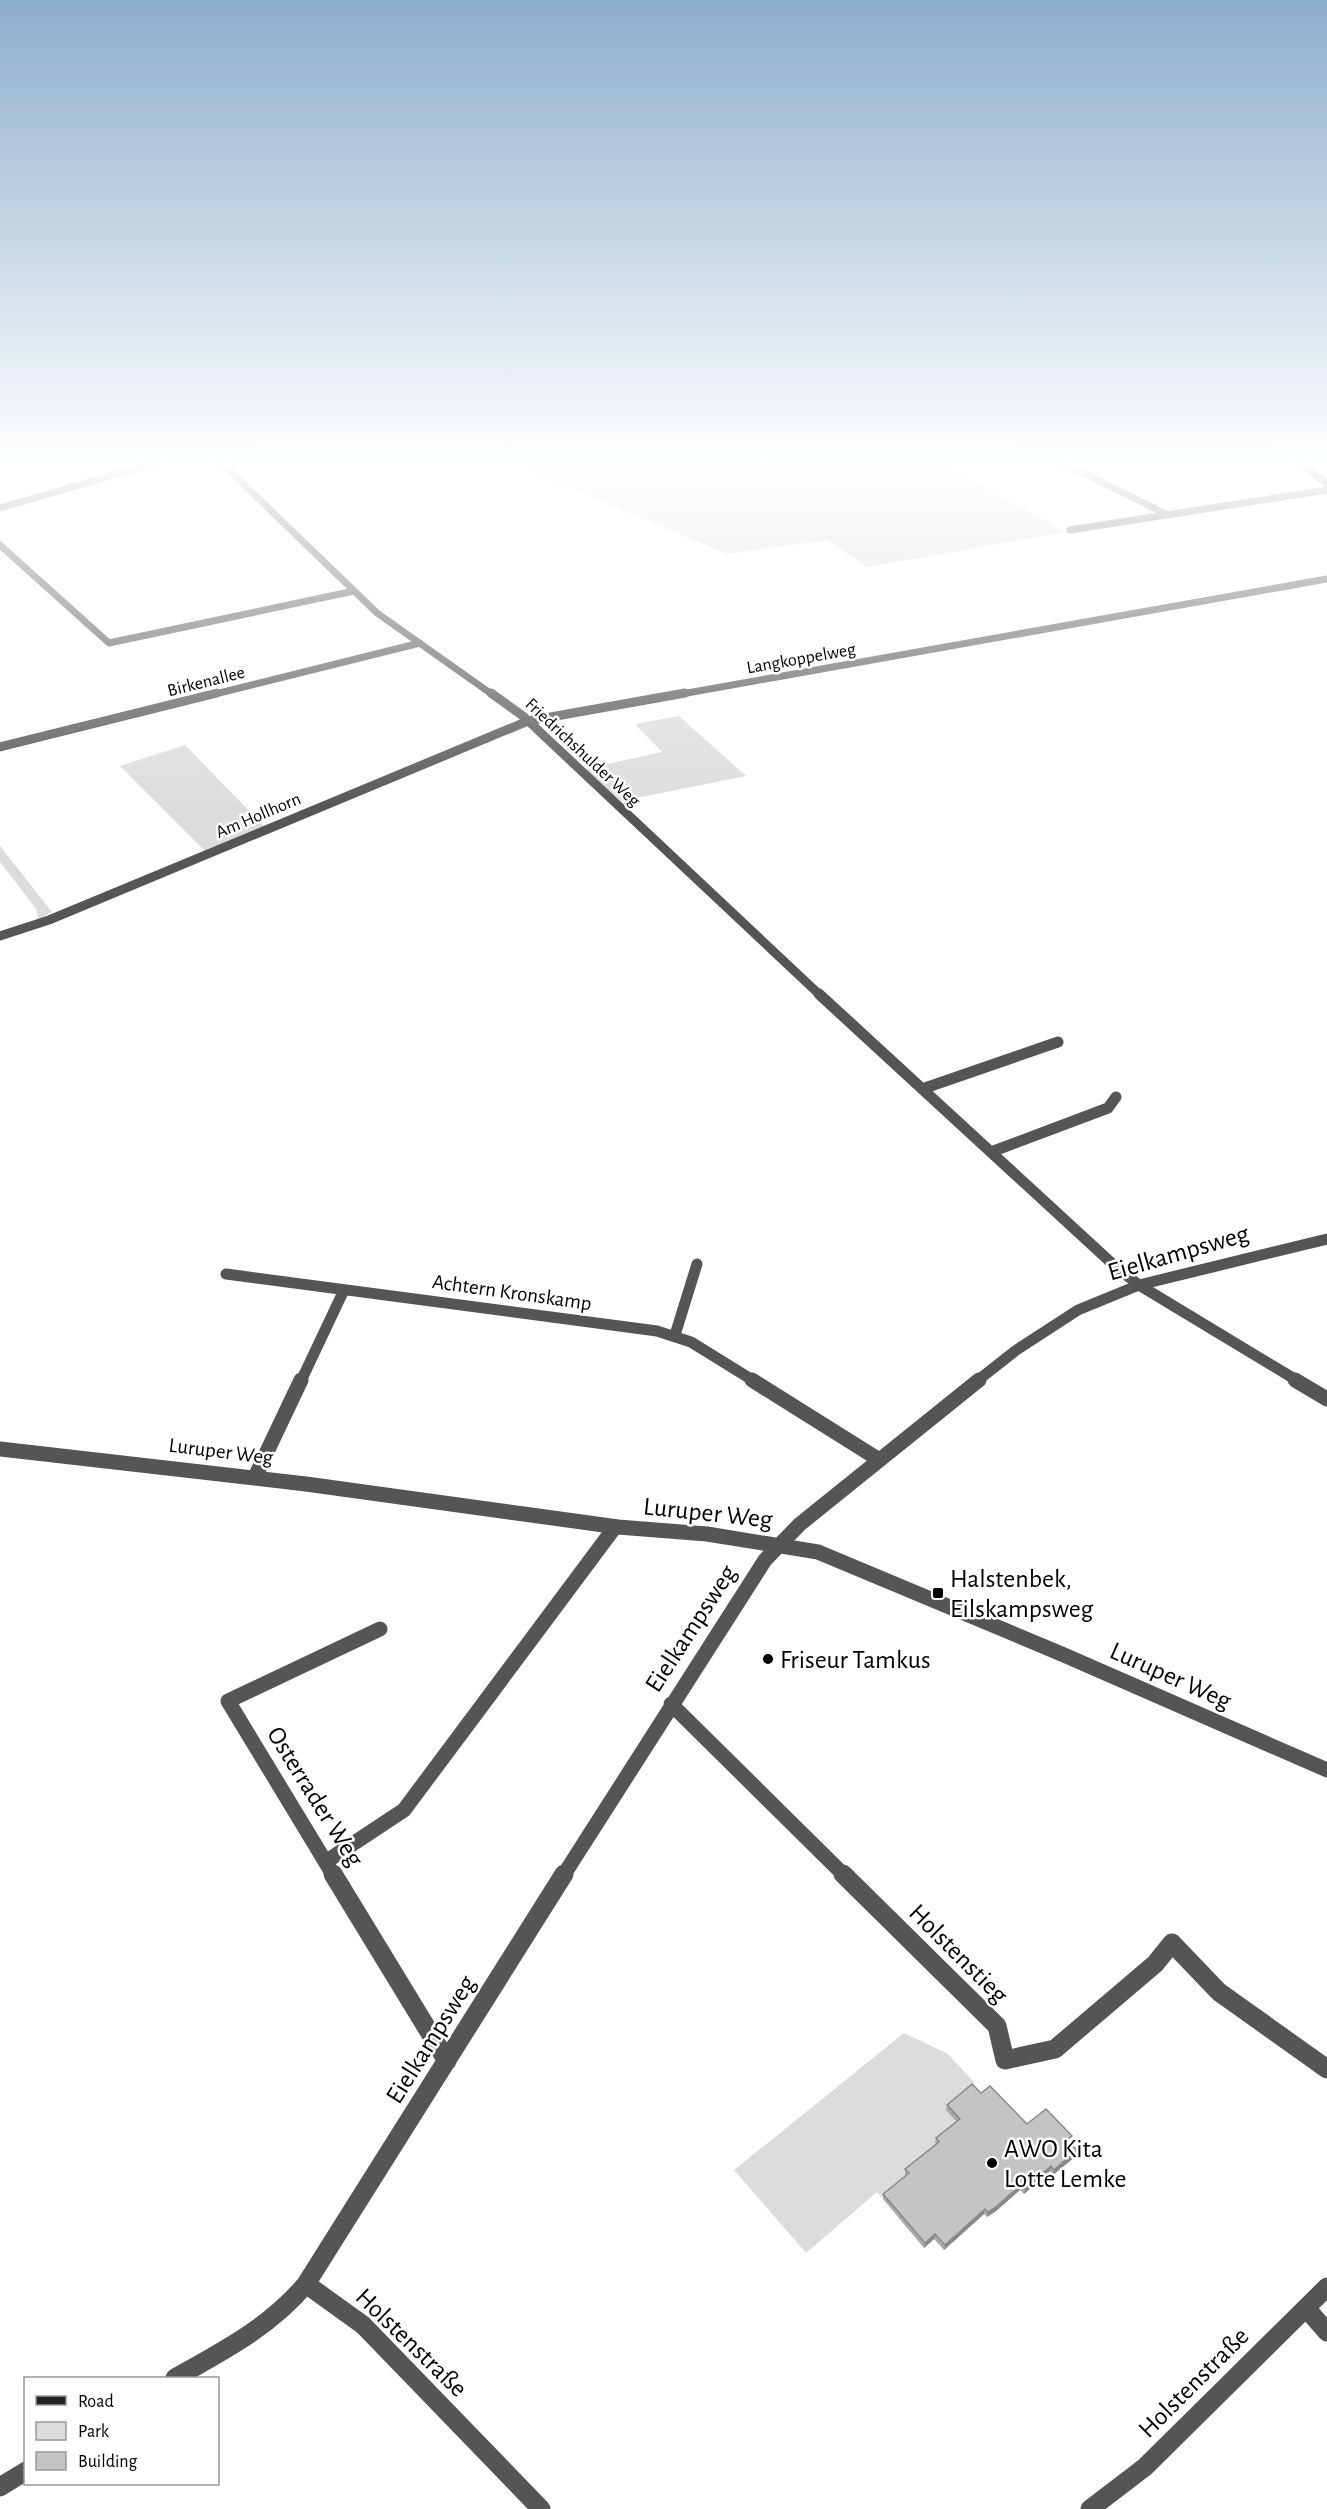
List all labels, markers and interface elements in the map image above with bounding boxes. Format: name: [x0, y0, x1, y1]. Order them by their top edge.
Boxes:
street label: Langkoppelweg: [745, 641, 857, 677]
street label: Birkenallee: [166, 664, 247, 700]
street label: Friedrichshulder Weg: [521, 695, 643, 810]
street label: Am Hollhorn: [213, 790, 304, 842]
street label: Eielkampsweg: [1105, 1220, 1252, 1286]
street label: Achtern Kronskamp: [431, 1271, 593, 1314]
street label: Luruper Weg: [168, 1435, 275, 1468]
street label: Luruper Weg: [642, 1493, 774, 1533]
street label: Eielkampsweg: [640, 1560, 742, 1697]
place label: Halstenbek, Eilskampsweg: [950, 1566, 1093, 1622]
marker: Halstenbek, Eilskampsweg: [931, 1586, 945, 1600]
street label: Luruper Weg: [1106, 1638, 1235, 1714]
place label: Friseur Tamkus: [780, 1647, 931, 1673]
marker: Friseur Tamkus: [761, 1652, 775, 1666]
street label: Osterrader Weg: [262, 1722, 369, 1871]
street label: Holstenstieg: [904, 1899, 1013, 2008]
street label: Eielkampsweg: [381, 1971, 481, 2108]
place label: AWO Kita Lotte Lemke: [1004, 2136, 1126, 2192]
marker: AWO Kita Lotte Lemke: [985, 2156, 999, 2170]
street label: Holstenstraße: [351, 2283, 472, 2402]
street label: Holstenstraße: [1134, 2323, 1254, 2443]
legend: [24, 2377, 219, 2485]
text: Road: [78, 2393, 114, 2411]
text: Park: [78, 2423, 110, 2441]
text: Building: [78, 2453, 138, 2471]

